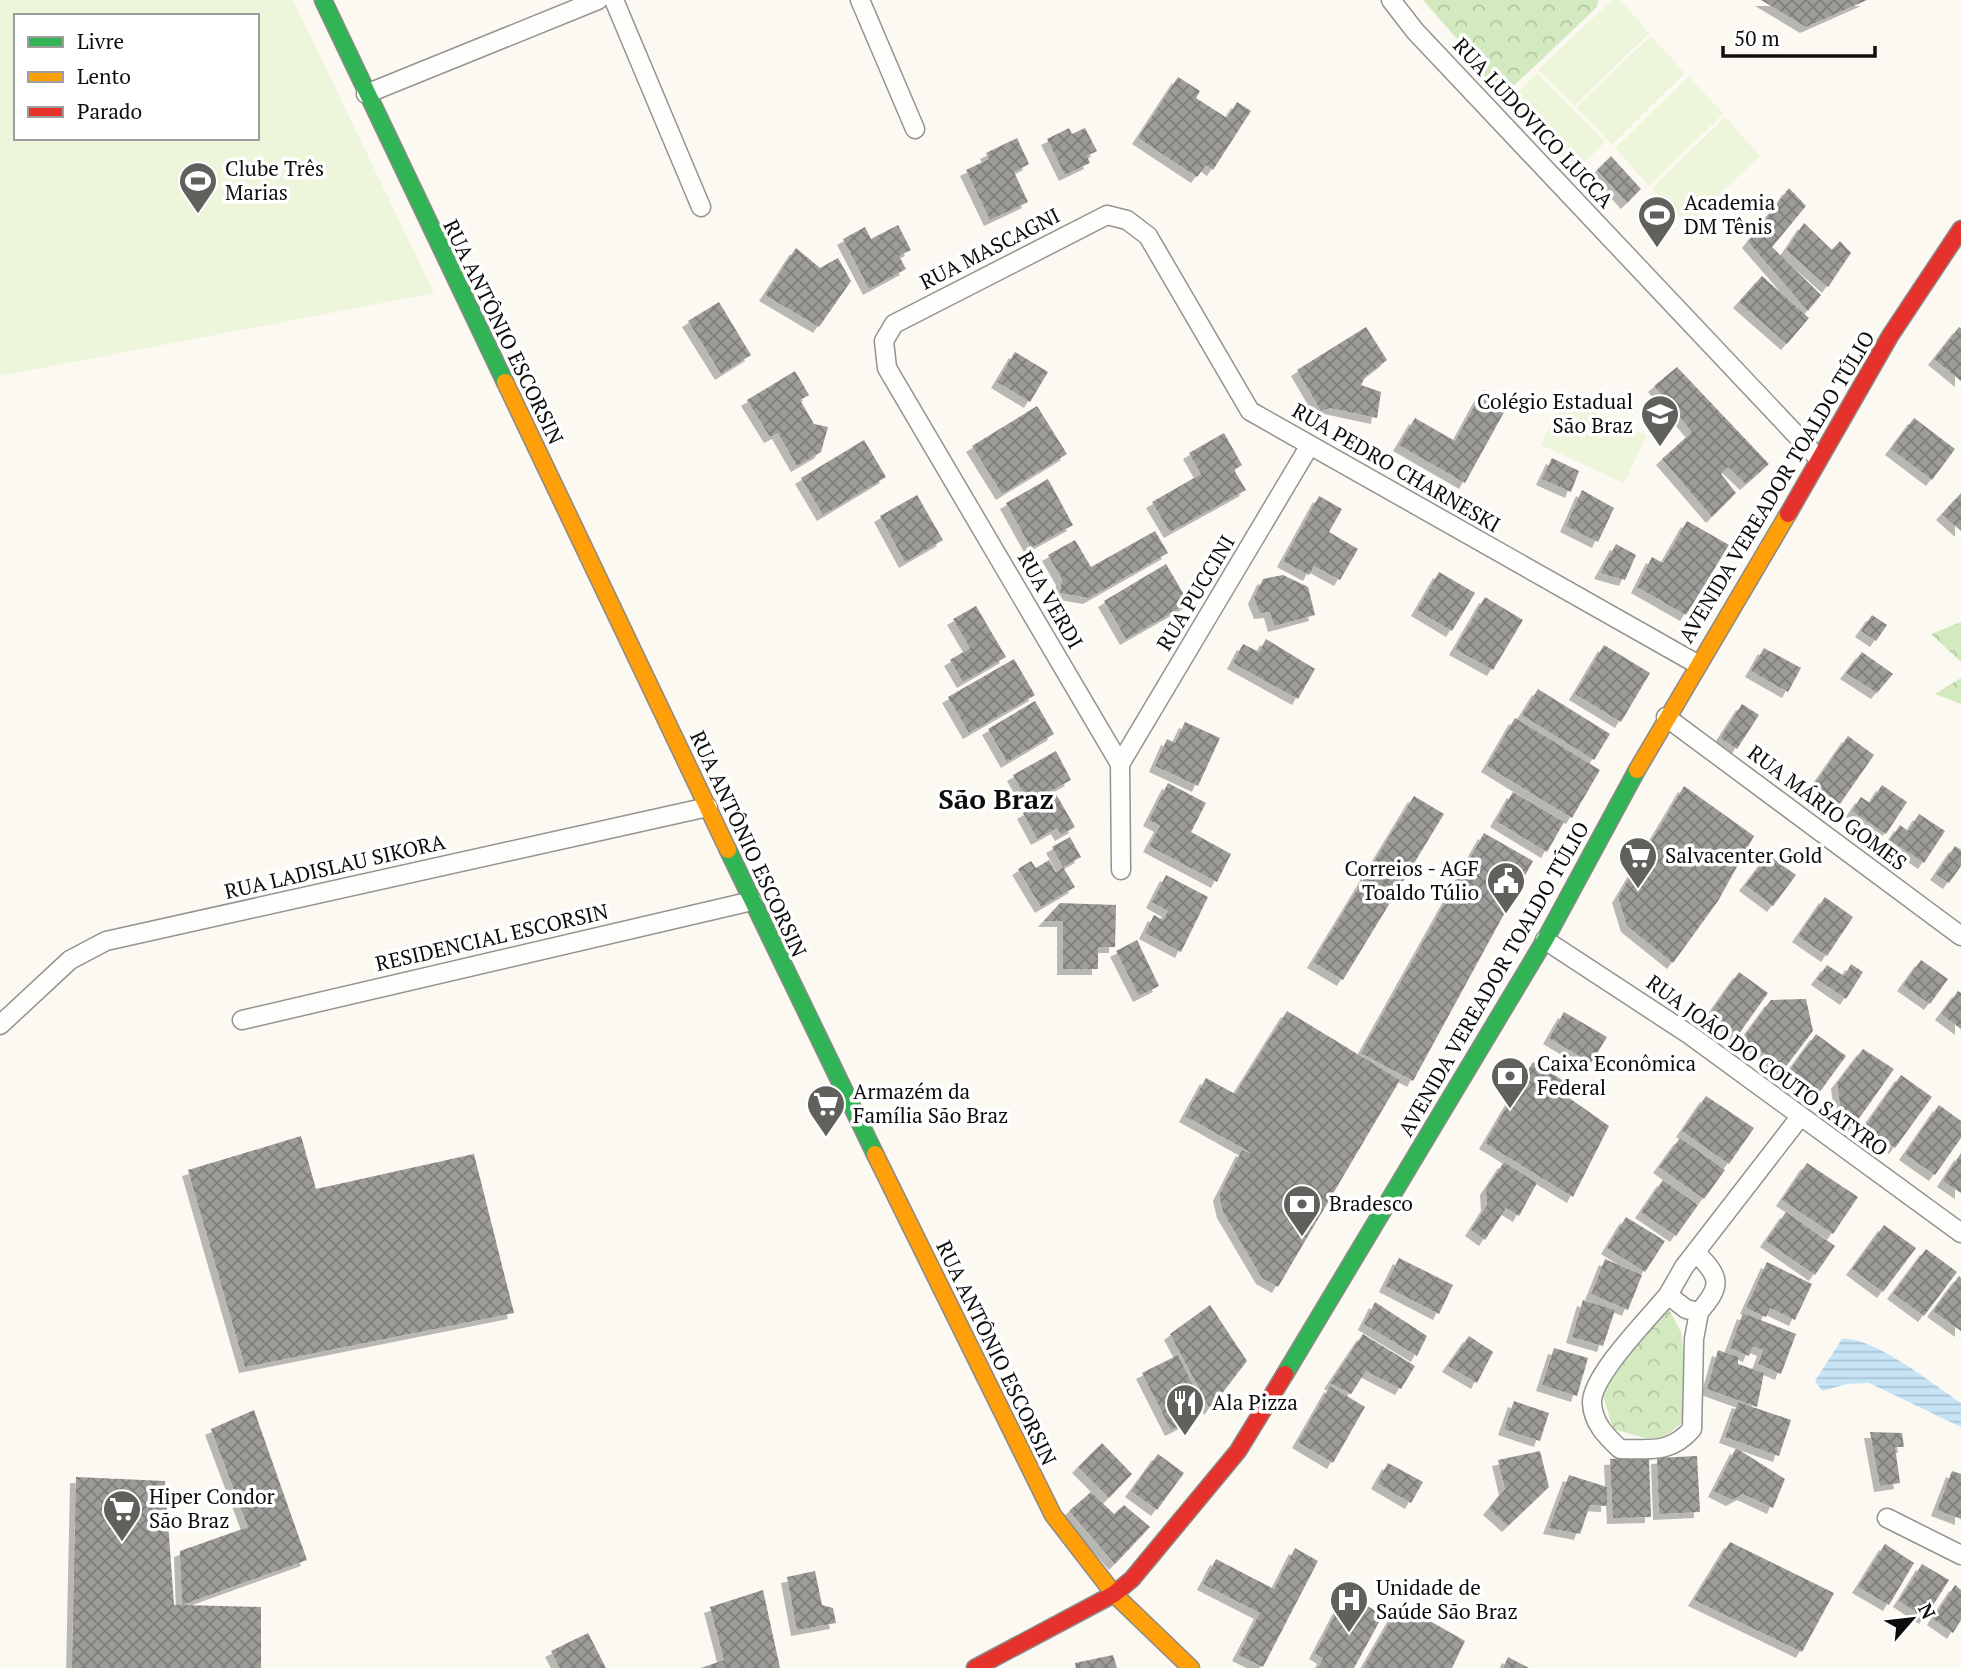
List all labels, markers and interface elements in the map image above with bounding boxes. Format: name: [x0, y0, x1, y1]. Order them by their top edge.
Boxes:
legend: [14, 14, 259, 140]
scale bar: [1723, 14, 1875, 58]
text: 50 m: [1734, 24, 1780, 52]
text: Livre: [77, 27, 124, 55]
street label: RUA LUDOVICO LUCCA: [1447, 31, 1621, 214]
text: Lento: [77, 62, 131, 90]
text: Parado: [77, 97, 142, 125]
place label: Clube Três Marias: [225, 154, 324, 206]
sports icon: Clube Três Marias: [177, 160, 219, 215]
place label: Academia DM Tênis: [1684, 188, 1776, 240]
sports icon: Academia DM Tênis: [1636, 194, 1678, 249]
street label: RUA MASCAGNI: [915, 201, 1064, 295]
street label: RUA ANTÔNIO ESCORSIN: [437, 215, 571, 449]
street label: AVENIDA VEREADOR TOALDO TÚLIO: [1672, 325, 1881, 648]
place label: Colégio Estadual São Braz: [1477, 387, 1633, 439]
school or university icon: Colégio Estadual São Braz: [1639, 393, 1681, 448]
street label: RUA PEDRO CHARNESKI: [1287, 396, 1506, 538]
street label: RUA PUCCINI: [1150, 530, 1241, 655]
street label: RUA VERDI: [1012, 546, 1090, 653]
street label: RUA ANTÔNIO ESCORSIN: [684, 726, 814, 961]
street label: RUA MÁRIO GOMES: [1742, 738, 1913, 876]
district label: São Braz: [938, 780, 1054, 817]
street label: AVENIDA VEREADOR TOALDO TÚLIO: [1391, 816, 1595, 1141]
street label: RUA LADISLAU SIKORA: [222, 827, 449, 905]
supermarket icon: Salvacenter Gold: [1617, 835, 1659, 890]
place label: Salvacenter Gold: [1665, 841, 1823, 869]
place label: Correios - AGF Toaldo Túlio: [1345, 854, 1479, 906]
public building icon: Correios - AGF Toaldo Túlio: [1485, 860, 1527, 915]
street label: RESIDENCIAL ESCORSIN: [373, 897, 611, 977]
street label: RUA JOÃO DO COUTO SATYRO: [1641, 968, 1894, 1162]
place label: Caixa Econômica Federal: [1537, 1049, 1697, 1101]
bank icon: Caixa Econômica Federal: [1489, 1055, 1531, 1110]
place label: Armazém da Família São Braz: [853, 1077, 1008, 1129]
supermarket icon: Armazém da Família São Braz: [805, 1083, 847, 1138]
bank icon: Bradesco: [1281, 1183, 1323, 1238]
place label: Bradesco: [1329, 1189, 1413, 1217]
street label: RUA ANTÔNIO ESCORSIN: [930, 1236, 1064, 1470]
restaurant icon: Ala Pizza: [1164, 1382, 1206, 1437]
place label: Ala Pizza: [1212, 1388, 1298, 1416]
place label: Hiper Condor São Braz: [149, 1482, 275, 1534]
supermarket icon: Hiper Condor São Braz: [101, 1488, 143, 1543]
place label: Unidade de Saúde São Braz: [1376, 1573, 1518, 1625]
hospital icon: Unidade de Saúde São Braz: [1328, 1579, 1370, 1634]
north arrow: [1877, 1584, 1947, 1654]
text: N: [1913, 1599, 1942, 1624]

